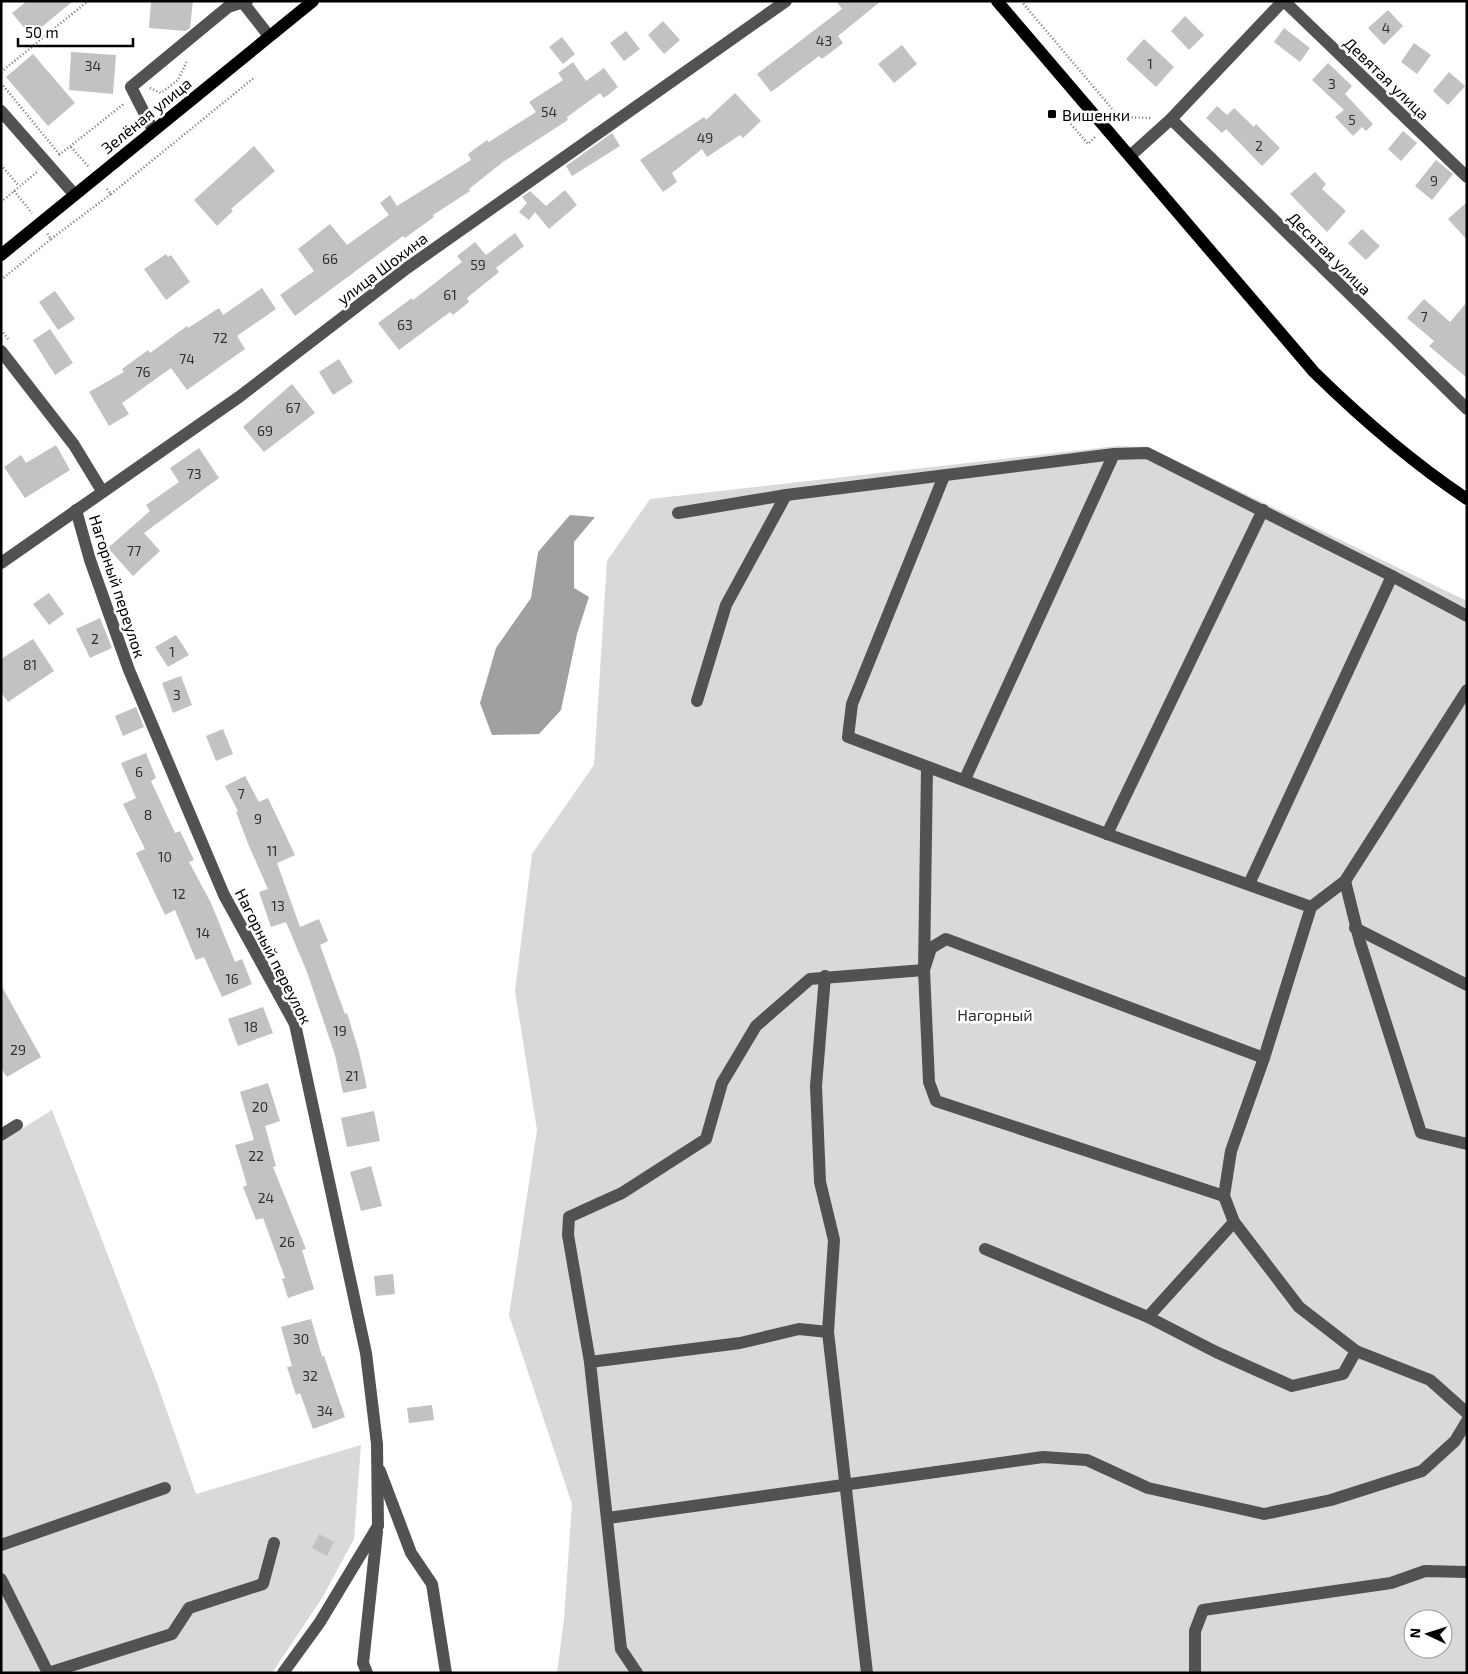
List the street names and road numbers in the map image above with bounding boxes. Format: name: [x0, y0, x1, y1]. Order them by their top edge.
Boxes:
street label: Девятая улица: [1340, 33, 1433, 124]
street label: Зелёная улица: [97, 73, 195, 158]
street label: Десятая улица: [1284, 207, 1376, 299]
street label: улица Шохина: [333, 228, 431, 309]
street label: Нагорный переулок: [85, 512, 150, 661]
street label: Нагорный переулок: [231, 885, 317, 1028]

